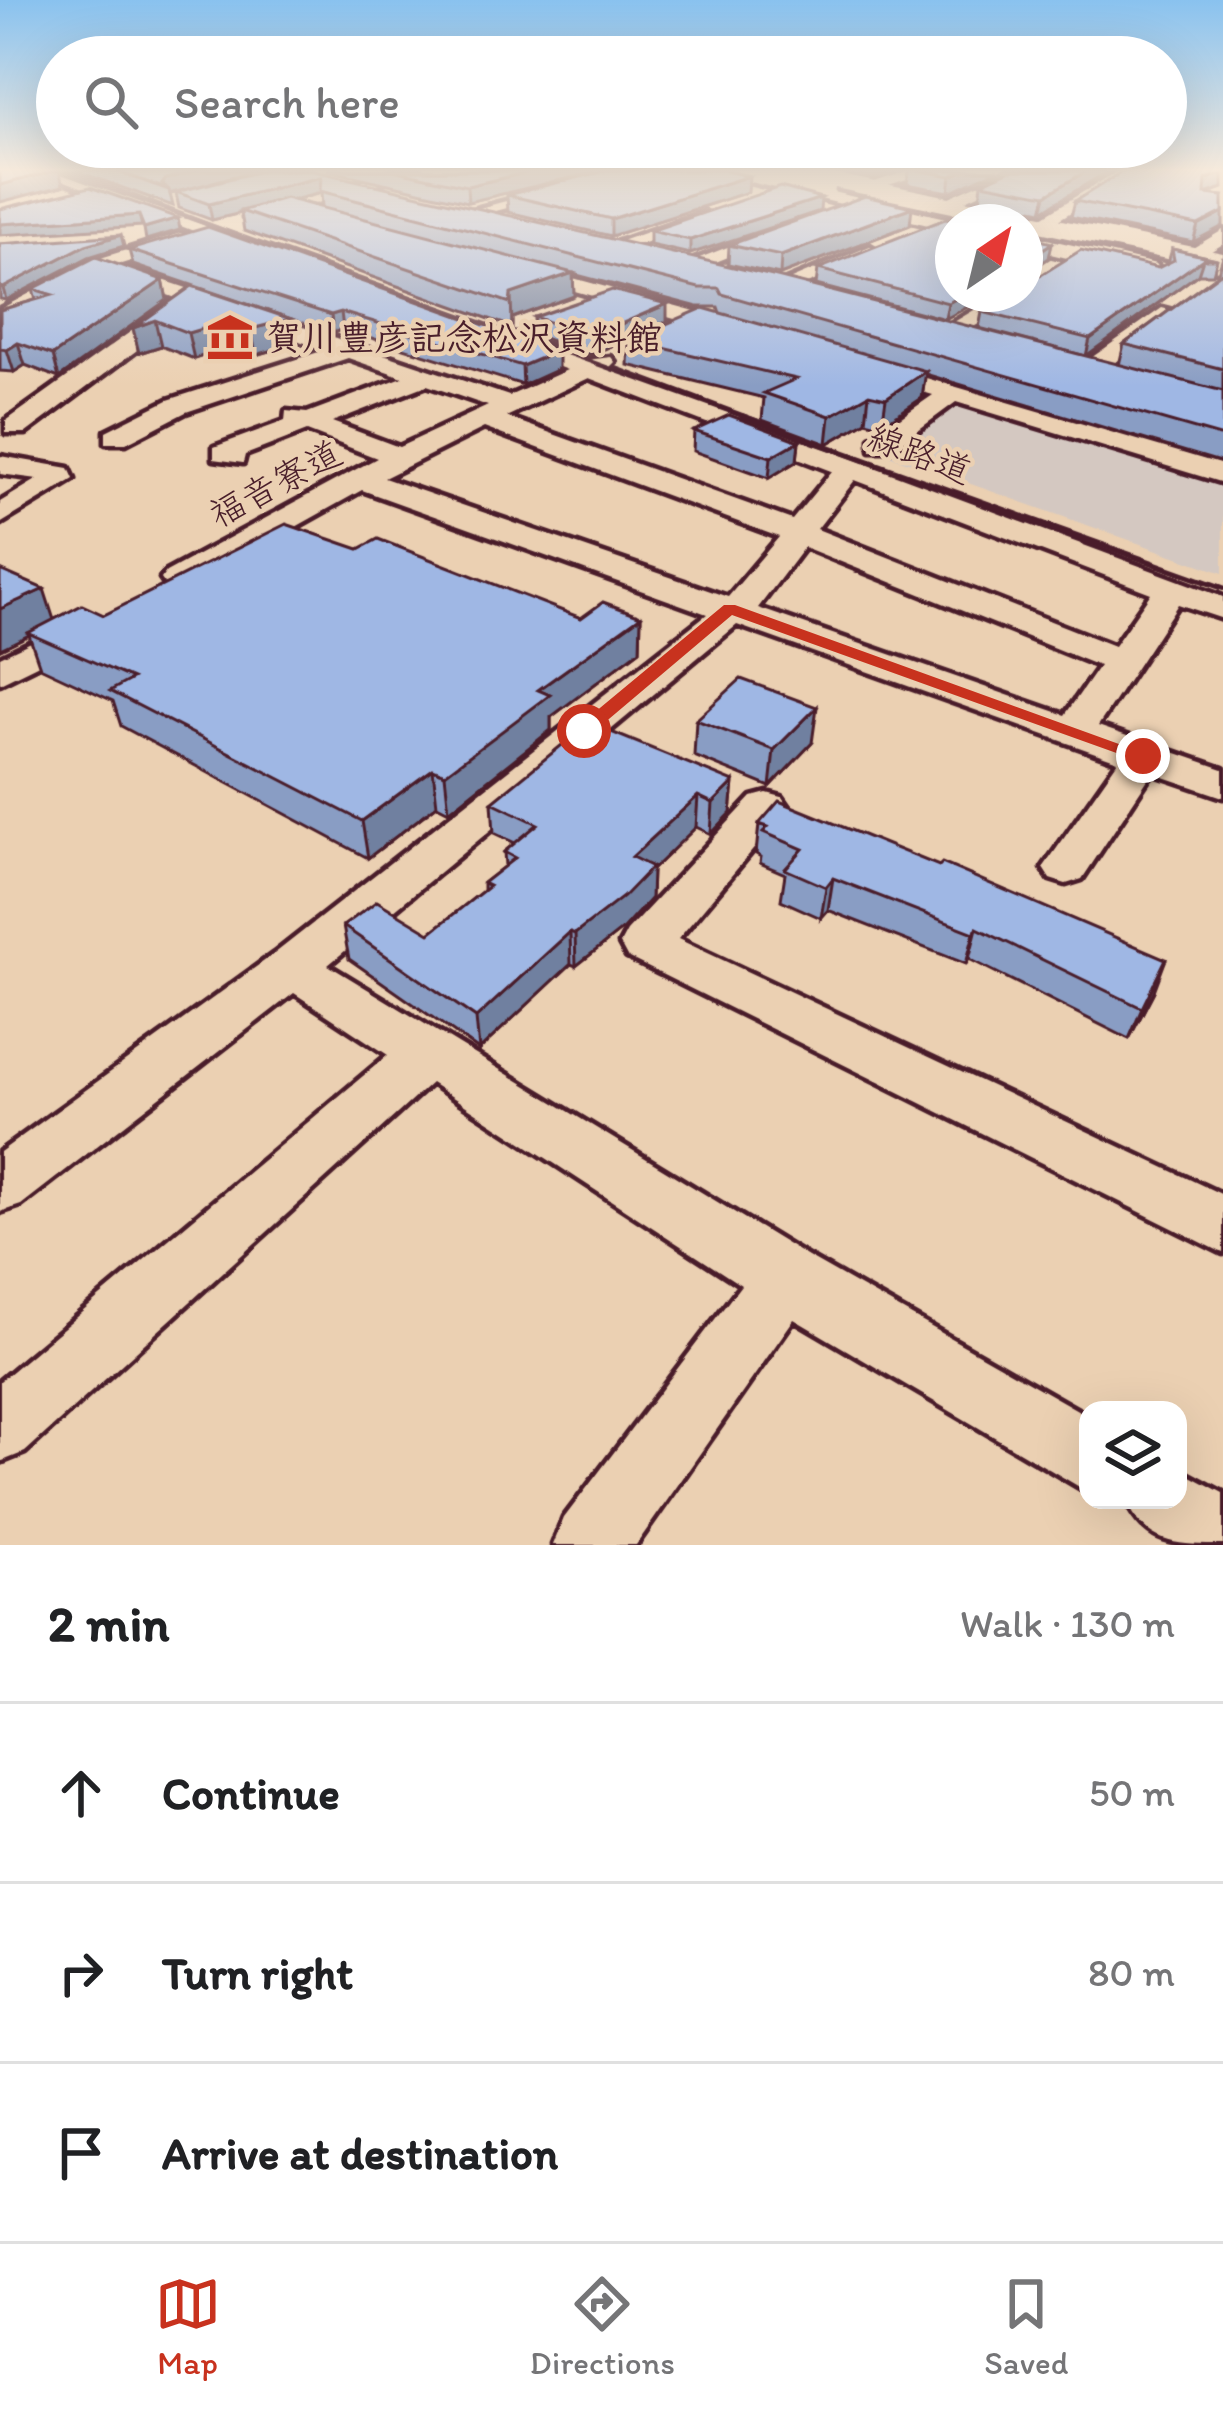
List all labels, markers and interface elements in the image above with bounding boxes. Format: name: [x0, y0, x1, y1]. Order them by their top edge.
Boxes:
search box: [36, 36, 1187, 168]
icon: search: [78, 69, 144, 135]
text: Search here: [174, 75, 400, 129]
north arrow: [935, 204, 1043, 312]
museum icon: 賀川豊彦記念松沢資料館: [205, 312, 255, 362]
place label: 賀川豊彦記念松沢資料館: [266, 316, 662, 359]
street label: 線路道: [862, 414, 978, 493]
street label: 福音寮道: [202, 431, 349, 536]
route start: [557, 704, 611, 758]
route end: [1116, 729, 1170, 783]
map controls: [1079, 1401, 1187, 1509]
button: layers: [1079, 1401, 1187, 1509]
text: 2 min: [48, 1593, 169, 1654]
text: Walk · 130 m: [960, 1600, 1175, 1647]
icon: ahead: [48, 1760, 114, 1826]
text: Continue: [162, 1766, 340, 1820]
text: 50 m: [1089, 1769, 1175, 1816]
icon: right: [48, 1940, 114, 2006]
text: Turn right: [162, 1946, 353, 2000]
text: 80 m: [1088, 1949, 1175, 1996]
icon: arrive: [48, 2120, 114, 2186]
text: Arrive at destination: [162, 2126, 558, 2180]
tab: Map: [155, 2271, 221, 2382]
tab: Directions: [530, 2271, 675, 2382]
tab: Saved: [984, 2271, 1068, 2382]

